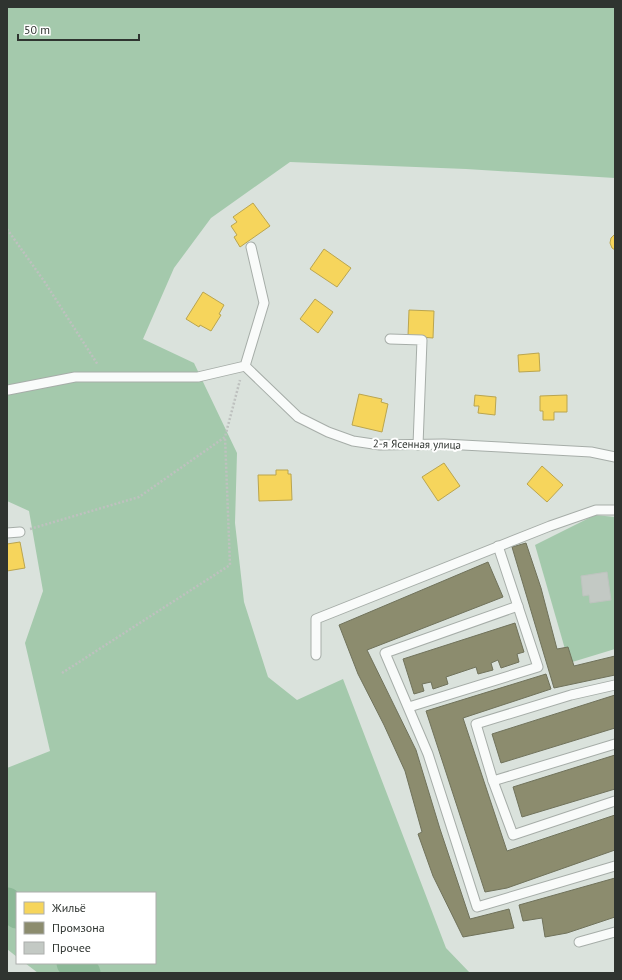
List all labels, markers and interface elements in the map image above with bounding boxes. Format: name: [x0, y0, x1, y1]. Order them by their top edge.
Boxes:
scale bar: [18, 16, 139, 42]
text: 50 m: [24, 22, 50, 37]
street label: 2-я Ясенная улица: [373, 436, 461, 452]
legend: [16, 892, 156, 964]
text: Жильё: [51, 900, 86, 915]
text: Промзона: [52, 920, 105, 935]
text: Прочее: [52, 940, 91, 955]

